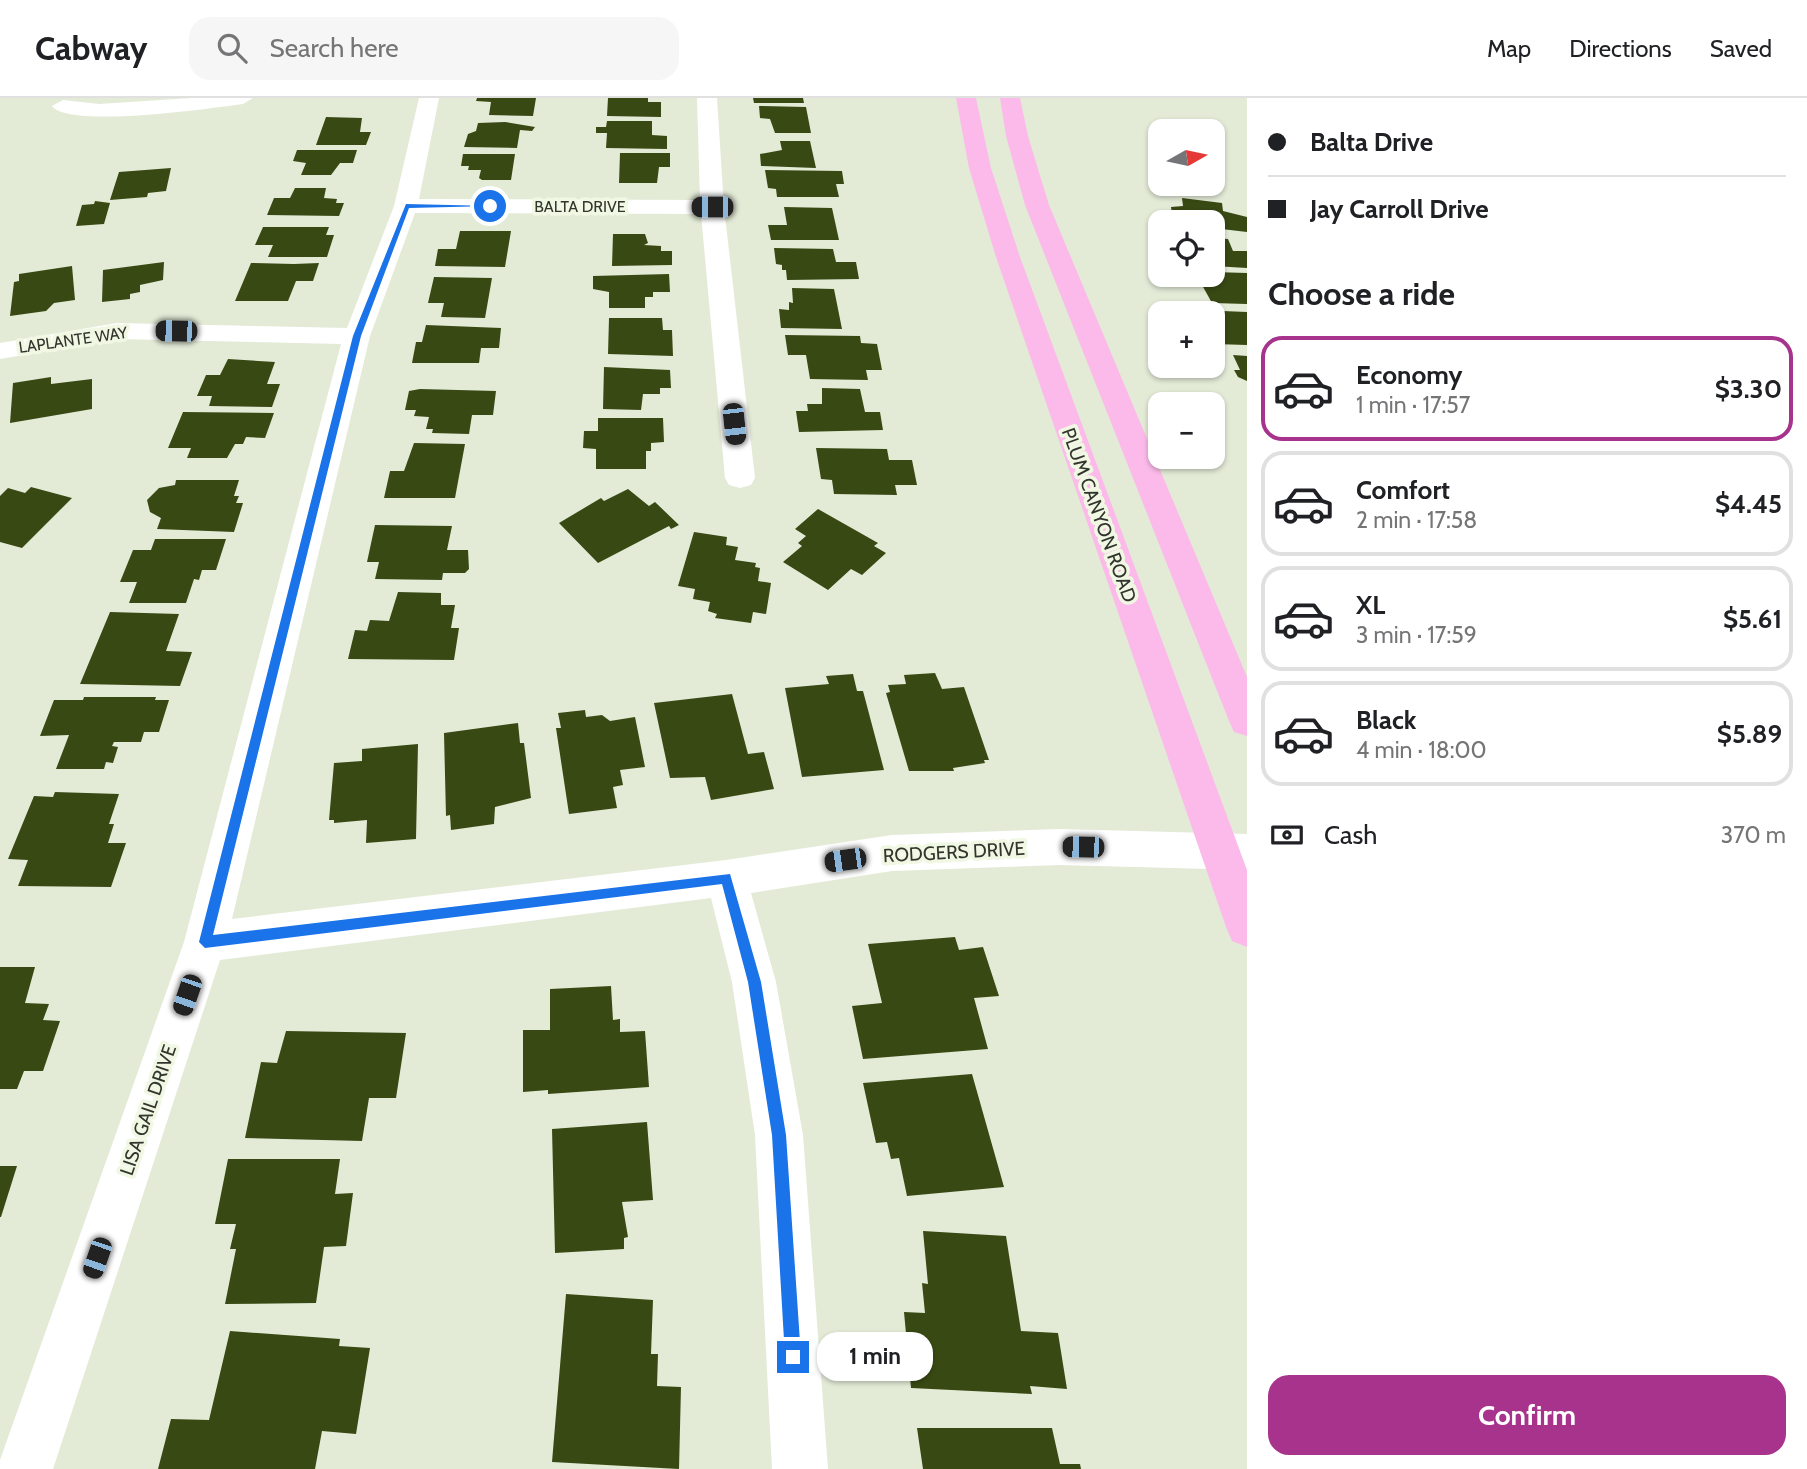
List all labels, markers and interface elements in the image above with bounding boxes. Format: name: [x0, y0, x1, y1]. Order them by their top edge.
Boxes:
search box: [189, 17, 679, 80]
text: Cabway: [35, 28, 147, 68]
icon: search: [213, 29, 251, 67]
text: Search here: [269, 32, 399, 64]
text: Map: [1487, 34, 1531, 63]
text: Directions: [1569, 34, 1672, 63]
text: Saved: [1710, 34, 1772, 63]
north arrow: [1148, 119, 1225, 196]
map controls: [1148, 119, 1225, 469]
text: Balta Drive: [1310, 126, 1433, 158]
route start: [474, 190, 506, 222]
text: Jay Carroll Drive: [1310, 193, 1489, 225]
street label: BALTA DRIVE: [534, 197, 626, 216]
car: [692, 197, 734, 218]
button: locate: [1148, 210, 1225, 287]
text: Choose a ride: [1268, 274, 1455, 313]
button: +: [1148, 301, 1225, 378]
car: [155, 320, 198, 342]
street label: LAPLANTE WAY: [17, 323, 130, 357]
icon: car: [1272, 357, 1335, 420]
text: Economy: [1356, 359, 1462, 391]
text: $3.30: [1715, 373, 1782, 405]
text: 1 min · 17:57: [1356, 391, 1470, 419]
button: −: [1148, 392, 1225, 469]
car: [722, 402, 747, 446]
street label: PLUM CANYON ROAD: [1057, 425, 1141, 606]
icon: car: [1272, 472, 1335, 535]
text: Comfort: [1356, 474, 1450, 506]
text: $4.45: [1715, 488, 1782, 520]
text: 2 min · 17:58: [1356, 506, 1477, 534]
icon: car: [1272, 587, 1335, 650]
text: XL: [1356, 589, 1385, 621]
text: $5.61: [1723, 603, 1782, 635]
text: 3 min · 17:59: [1356, 621, 1477, 649]
icon: car: [1272, 702, 1335, 765]
text: Black: [1356, 704, 1416, 736]
text: $5.89: [1717, 718, 1782, 750]
text: 4 min · 18:00: [1356, 736, 1487, 764]
icon: cash: [1268, 816, 1306, 854]
text: Cash: [1324, 819, 1377, 851]
text: 370 m: [1721, 821, 1786, 849]
car: [1062, 836, 1105, 858]
street label: RODGERS DRIVE: [882, 837, 1026, 867]
car: [823, 847, 868, 873]
car: [171, 972, 204, 1018]
street label: LISA GAIL DRIVE: [115, 1042, 181, 1178]
car: [81, 1235, 114, 1281]
callout: 1 min: [818, 1332, 933, 1382]
route end: [777, 1341, 809, 1373]
text: 1 min: [849, 1342, 901, 1370]
button: Confirm: [1268, 1375, 1786, 1455]

